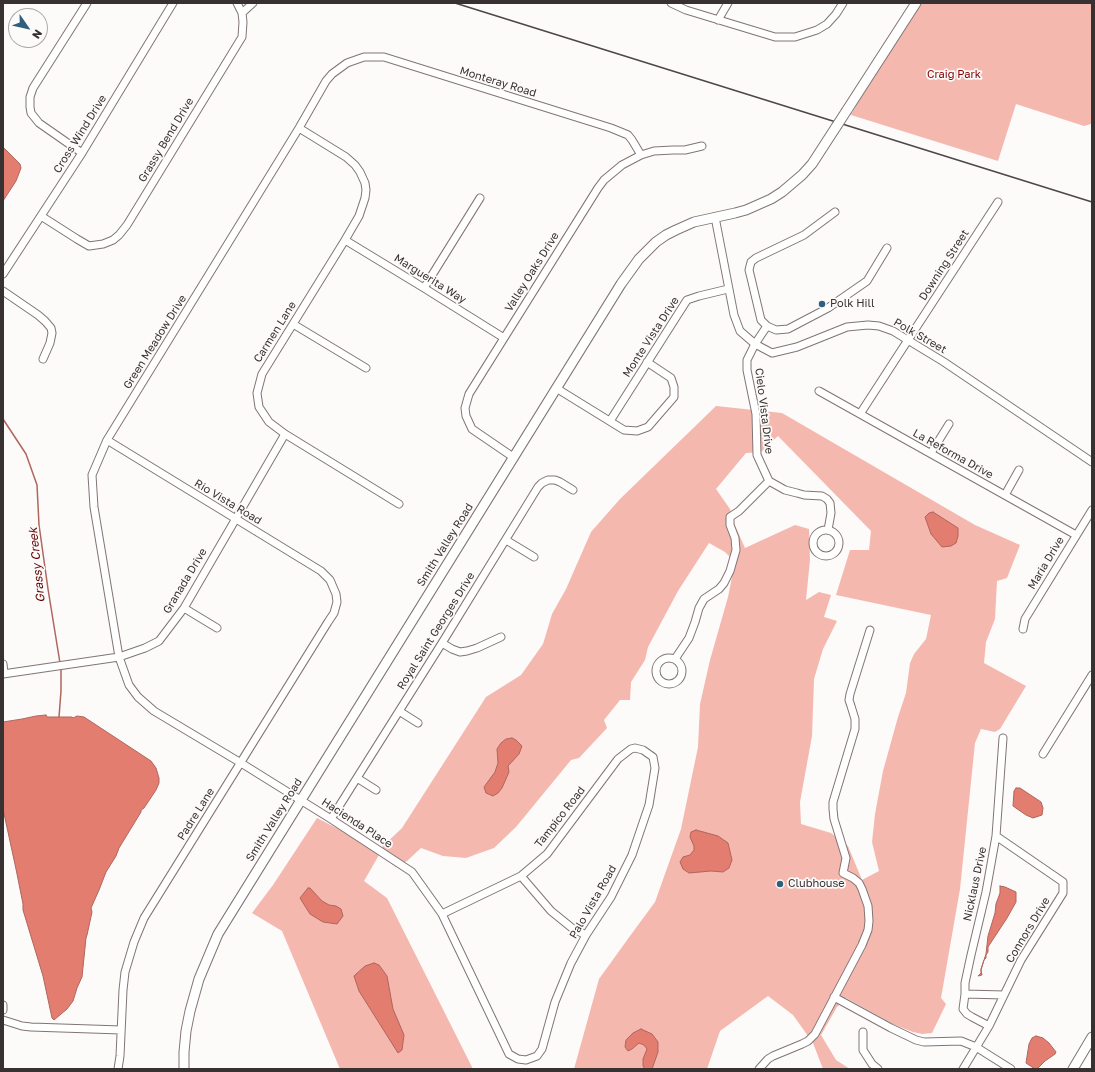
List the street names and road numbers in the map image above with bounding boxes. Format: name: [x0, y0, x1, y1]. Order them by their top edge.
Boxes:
street label: Monteray Road: [458, 64, 538, 100]
street label: Cross Wind Drive: [51, 92, 109, 176]
street label: Grassy Bend Drive: [136, 95, 196, 185]
street label: Downing Street: [916, 227, 972, 303]
street label: Valley Oaks Drive: [502, 230, 562, 314]
street label: Marguerita Way: [392, 252, 468, 306]
street label: Green Meadow Drive: [121, 293, 189, 391]
street label: Monte Vista Drive: [620, 294, 682, 380]
street label: Carmen Lane: [251, 299, 299, 365]
street label: Polk Street: [891, 316, 949, 356]
street label: Cielo Vista Drive: [752, 367, 776, 455]
street label: La Reforma Drive: [911, 426, 995, 482]
street label: Rio Vista Road: [192, 477, 264, 527]
street label: Smith Valley Road: [414, 501, 476, 589]
street label: Maria Drive: [1025, 534, 1067, 592]
street label: Granada Drive: [160, 546, 210, 616]
street label: Royal Saint Georges Drive: [394, 570, 478, 692]
street label: Smith Valley Road: [243, 776, 305, 864]
street label: Tampico Road: [532, 784, 588, 850]
street label: Padre Lane: [175, 785, 217, 843]
street label: Hacienda Place: [319, 795, 395, 851]
street label: Nicklaus Drive: [961, 846, 989, 922]
street label: Palo Vista Road: [567, 863, 619, 941]
street label: Connors Drive: [1003, 895, 1053, 965]

